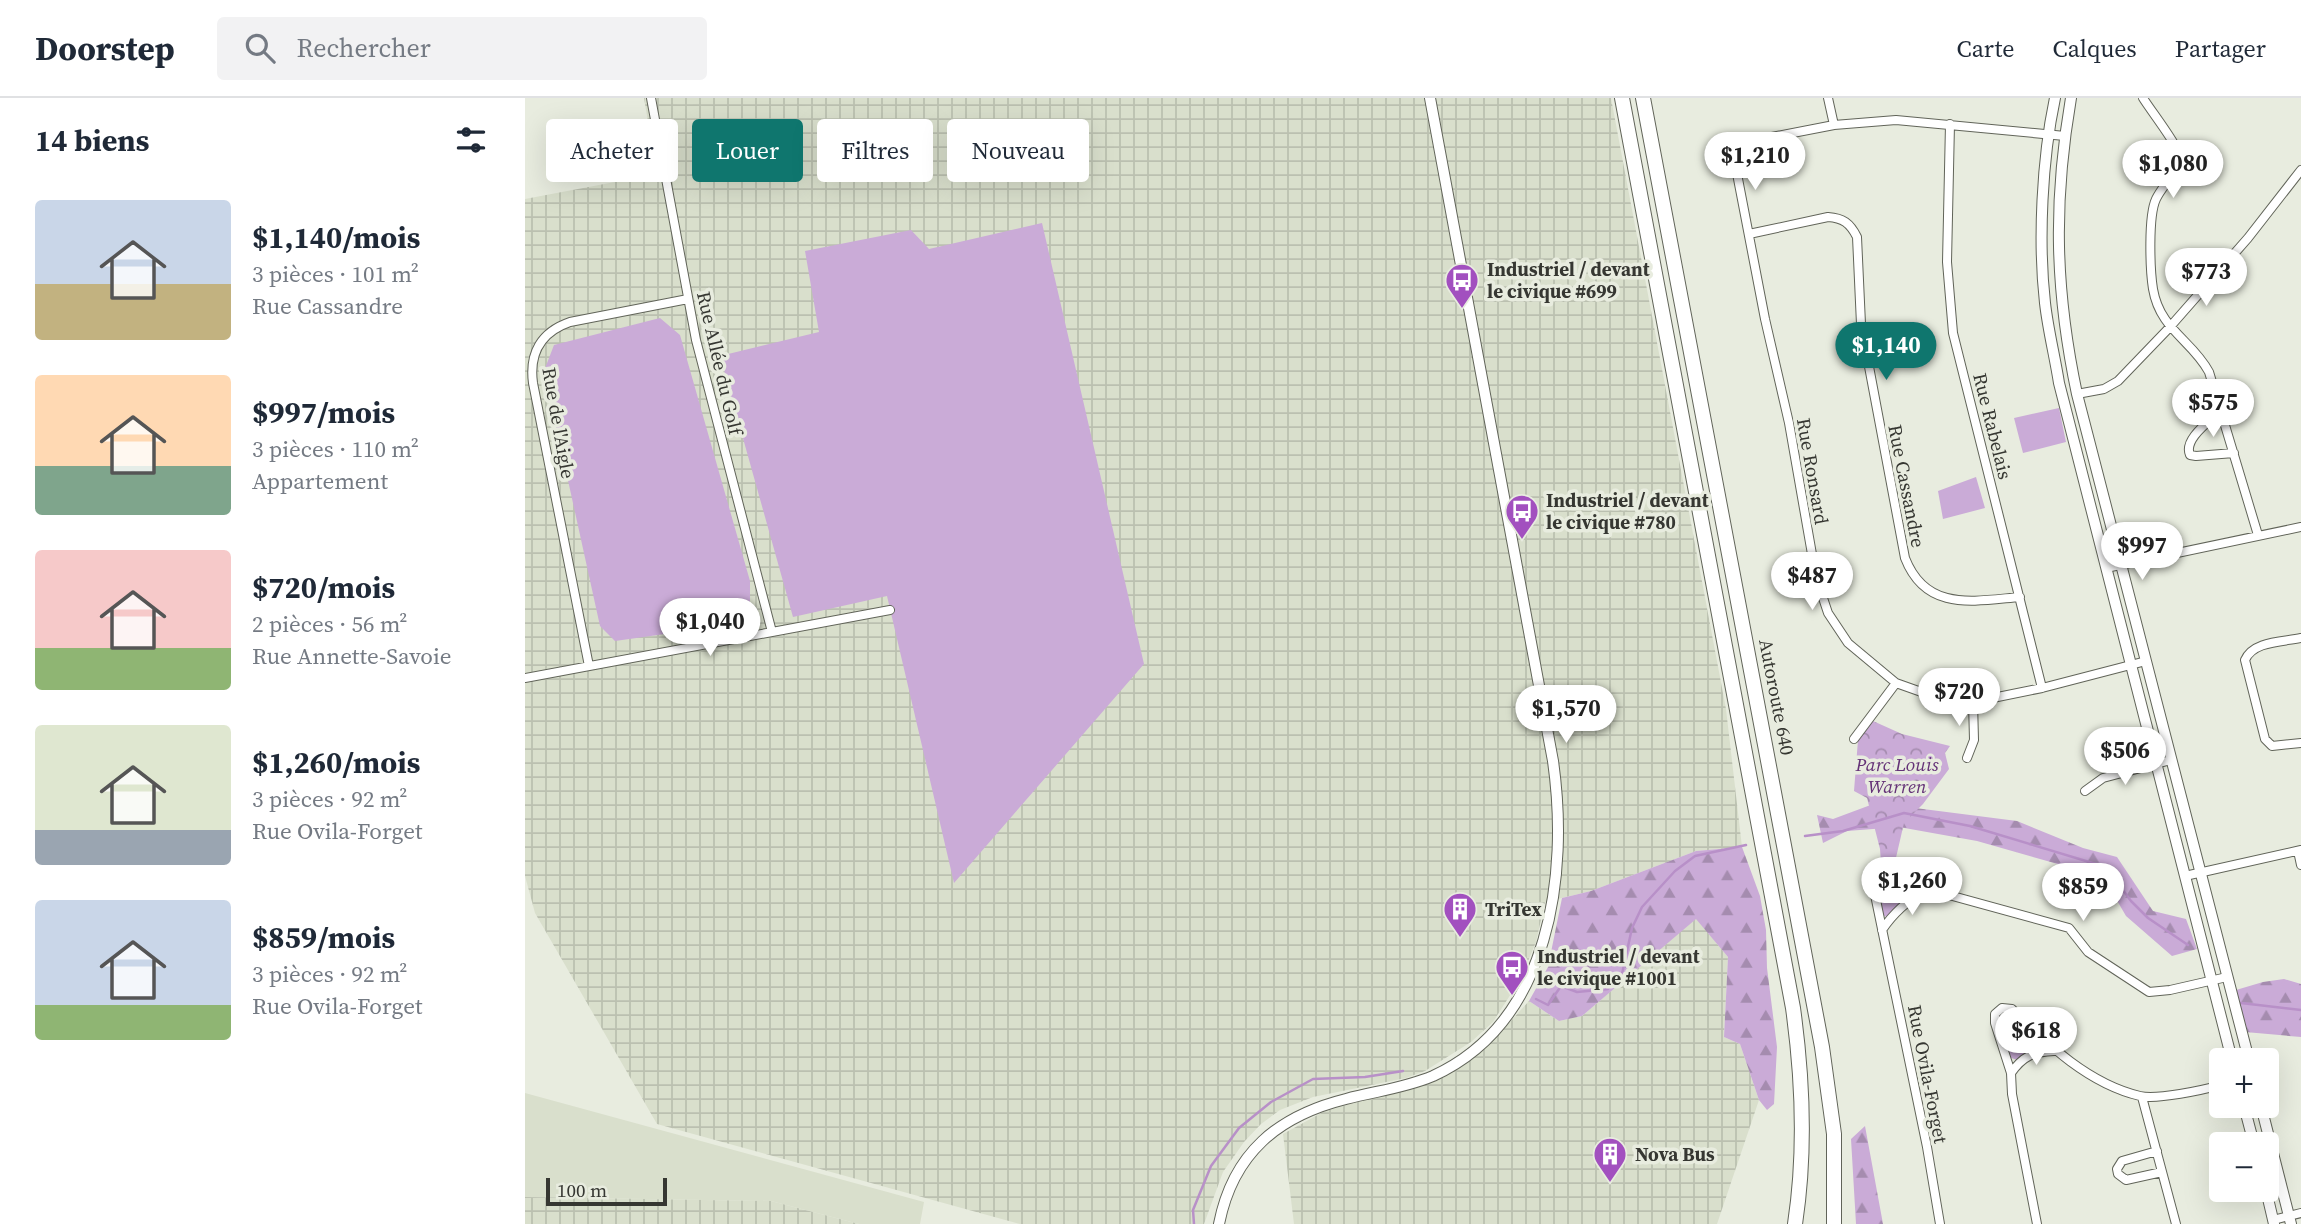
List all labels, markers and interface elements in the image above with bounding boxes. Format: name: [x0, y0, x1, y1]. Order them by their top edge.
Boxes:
search box: [217, 17, 707, 80]
text: Doorstep: [35, 26, 175, 71]
icon: search: [241, 29, 279, 67]
text: Rechercher: [297, 30, 431, 66]
text: Carte: [1957, 32, 2015, 65]
text: Calques: [2053, 32, 2137, 65]
text: Partager: [2175, 32, 2266, 65]
chip: Acheter: [546, 119, 678, 182]
chip: Louer: [692, 119, 803, 182]
chip: Filtres: [817, 119, 933, 182]
chip: Nouveau: [947, 119, 1089, 182]
text: 14 biens: [35, 120, 149, 161]
icon: filters: [452, 121, 490, 159]
pin: $1,210: [1698, 132, 1812, 192]
text: $1,210: [1720, 139, 1790, 171]
pin: $1,080: [2116, 140, 2230, 200]
text: $1,080: [2138, 147, 2208, 179]
text: $1,140/mois: [252, 217, 420, 258]
icon: home: [91, 228, 175, 312]
pin: $773: [2165, 248, 2247, 308]
text: $773: [2181, 255, 2231, 287]
place label: Industriel / devant le civique #699: [1487, 256, 1650, 304]
text: 3 pièces · 101 m²: [252, 258, 419, 290]
bus stop icon: Industriel / devant le civique #699: [1443, 261, 1481, 310]
street label: Rue Allée du Golf: [691, 289, 750, 440]
text: Rue Cassandre: [252, 290, 403, 322]
pin: $1,140: [1829, 322, 1943, 382]
text: $1,140: [1851, 329, 1921, 361]
street label: Rue de l'Aigle: [536, 365, 582, 481]
street label: Rue Rabelais: [1967, 370, 2019, 482]
pin: $575: [2172, 380, 2254, 439]
text: $575: [2188, 386, 2238, 418]
text: $997/mois: [252, 392, 395, 433]
icon: home: [91, 403, 175, 487]
street label: Rue Ronsard: [1791, 416, 1835, 527]
street label: Rue Cassandre: [1882, 422, 1932, 550]
text: 3 pièces · 110 m²: [252, 433, 419, 465]
text: Appartement: [252, 465, 388, 497]
place label: Industriel / devant le civique #780: [1546, 487, 1709, 535]
bus stop icon: Industriel / devant le civique #780: [1503, 492, 1541, 541]
pin: $997: [2101, 522, 2183, 582]
text: $997: [2117, 529, 2167, 561]
pin: $487: [1771, 552, 1853, 612]
text: $487: [1787, 559, 1837, 591]
text: $720/mois: [252, 567, 395, 608]
icon: home: [91, 578, 175, 662]
pin: $1,040: [653, 598, 767, 658]
text: $1,040: [675, 605, 745, 637]
text: 2 pièces · 56 m²: [252, 608, 407, 640]
street label: Autoroute 640: [1753, 637, 1801, 757]
text: Rue Annette-Savoie: [252, 640, 452, 672]
pin: $720: [1918, 668, 2000, 728]
text: $720: [1934, 675, 1984, 707]
pin: $1,570: [1509, 686, 1623, 745]
text: $1,570: [1531, 692, 1601, 724]
pin: $506: [2084, 728, 2166, 787]
text: $506: [2100, 734, 2150, 766]
text: $1,260/mois: [252, 742, 420, 783]
park label: Parc Louis Warren: [1854, 751, 1939, 799]
icon: home: [91, 753, 175, 837]
text: 3 pièces · 92 m²: [252, 783, 407, 815]
text: Rue Ovila-Forget: [252, 815, 422, 847]
pin: $1,260: [1855, 858, 1969, 917]
text: $1,260: [1877, 864, 1947, 896]
pin: $859: [2042, 864, 2124, 923]
text: $859: [2058, 870, 2108, 902]
building icon: TriTex: [1441, 890, 1479, 939]
place label: TriTex: [1485, 896, 1542, 922]
text: $859/mois: [252, 917, 395, 958]
icon: home: [91, 928, 175, 1012]
place label: Industriel / devant le civique #1001: [1537, 943, 1700, 991]
bus stop icon: Industriel / devant le civique #1001: [1493, 948, 1531, 997]
text: 3 pièces · 92 m²: [252, 958, 407, 990]
text: Rue Ovila-Forget: [252, 990, 422, 1022]
street label: Rue Ovila-Forget: [1902, 1002, 1954, 1146]
pin: $618: [1995, 1007, 2077, 1067]
text: $618: [2011, 1014, 2061, 1046]
map controls: [2209, 1048, 2279, 1202]
button: +: [2209, 1048, 2279, 1118]
button: −: [2209, 1132, 2279, 1202]
building icon: Nova Bus: [1591, 1135, 1629, 1184]
place label: Nova Bus: [1635, 1141, 1715, 1167]
scale bar: [546, 1175, 667, 1207]
text: 100 m: [557, 1177, 607, 1203]

